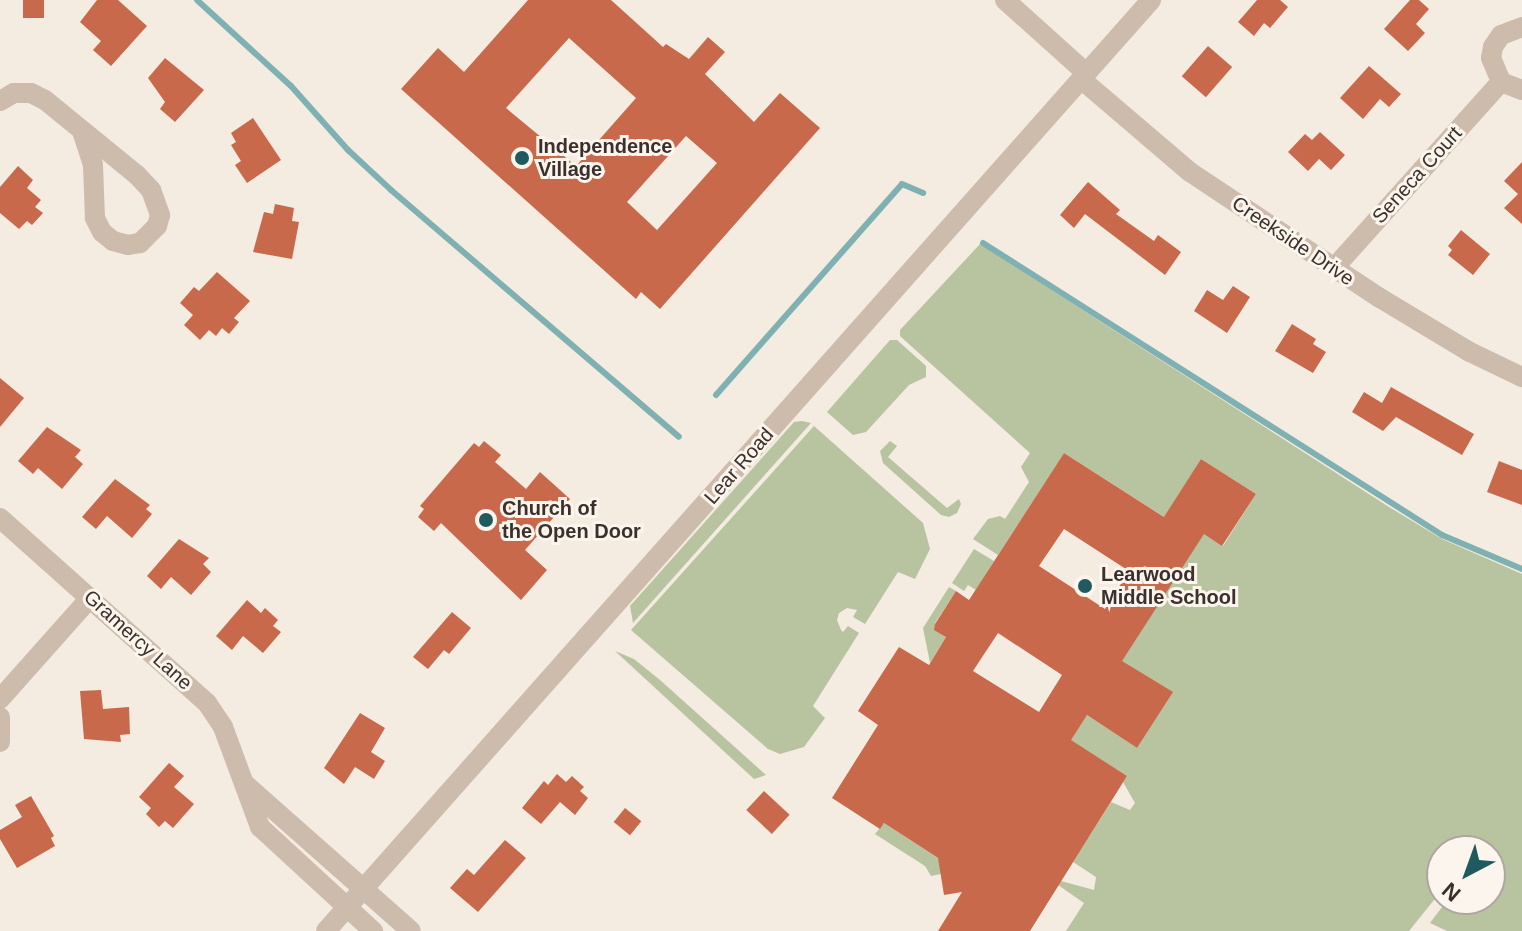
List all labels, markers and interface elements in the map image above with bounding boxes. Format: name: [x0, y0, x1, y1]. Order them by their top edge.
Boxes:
street label: Seneca Court: [1367, 122, 1467, 228]
place label: Independence Village: [538, 134, 672, 181]
marker: Independence Village: [513, 149, 531, 167]
street label: Creekside Drive: [1227, 191, 1359, 291]
street label: Lear Road: [699, 423, 779, 509]
place label: Church of the Open Door: [502, 496, 641, 543]
marker: Church of the Open Door: [477, 511, 495, 529]
place label: Learwood Middle School: [1101, 562, 1237, 609]
marker: Learwood Middle School: [1076, 577, 1094, 595]
street label: Gramercy Lane: [79, 585, 197, 695]
north arrow: [1426, 835, 1506, 915]
text: N: [1437, 877, 1465, 907]

